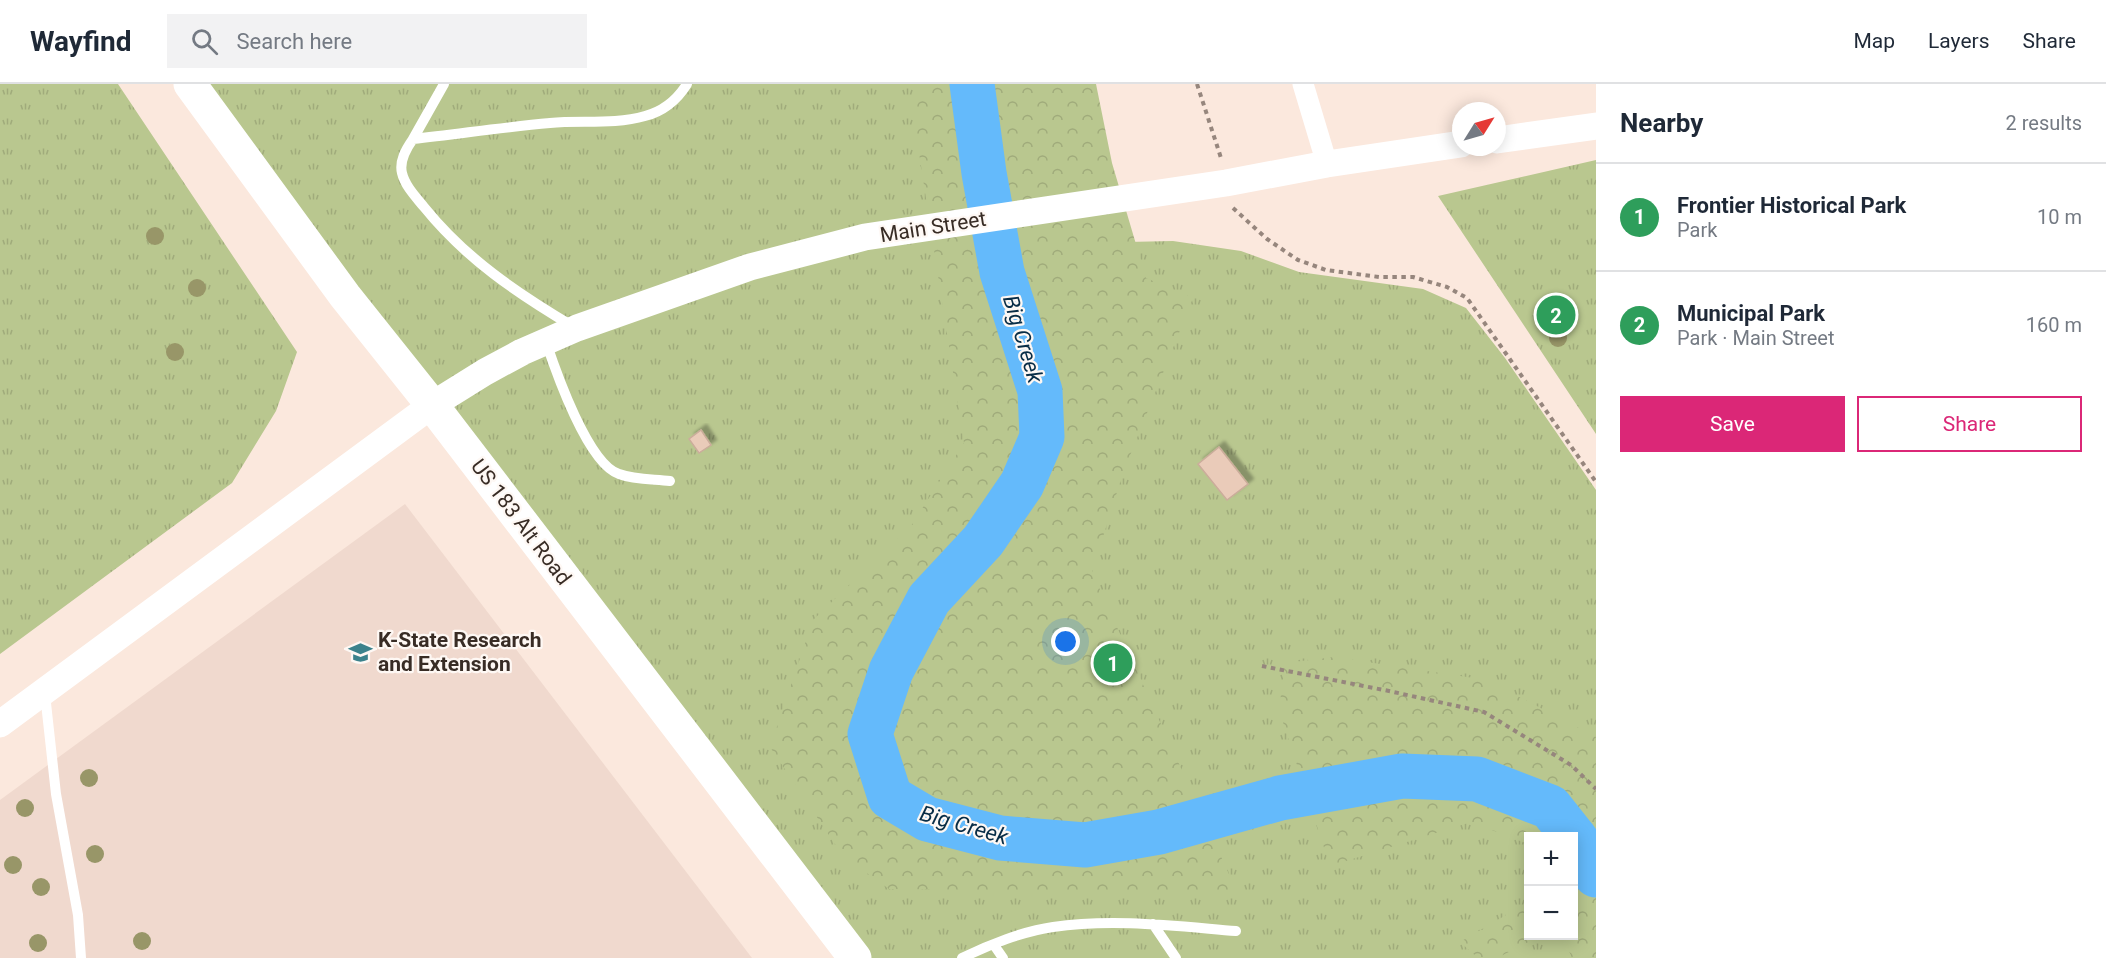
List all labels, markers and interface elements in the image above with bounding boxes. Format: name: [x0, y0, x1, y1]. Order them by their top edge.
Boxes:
search box: [167, 14, 587, 68]
text: Wayfind: [30, 25, 131, 58]
icon: search: [188, 25, 221, 58]
text: Search here: [236, 29, 352, 54]
text: Map: [1853, 29, 1895, 53]
text: Layers: [1928, 29, 1989, 53]
text: Share: [2022, 29, 2076, 53]
north arrow: [1452, 102, 1506, 156]
text: Nearby: [1620, 108, 1703, 138]
text: 2 results: [2006, 111, 2082, 135]
text: Frontier Historical Park: [1677, 193, 1906, 218]
text: 1: [1634, 205, 1645, 229]
text: 10 m: [2037, 205, 2082, 229]
street label: Main Street: [878, 207, 988, 247]
text: Park: [1677, 218, 1717, 242]
water label: Big Creek: [998, 292, 1048, 387]
pin: 2: [1536, 292, 1576, 338]
text: Municipal Park: [1677, 301, 1825, 326]
text: 2: [1634, 313, 1645, 337]
text: 160 m: [2026, 313, 2082, 337]
text: Park · Main Street: [1677, 326, 1834, 350]
button: Save: [1620, 396, 1845, 452]
button: Share: [1857, 396, 2082, 452]
street label: US 183 Alt Road: [466, 454, 576, 590]
your location: [1051, 627, 1080, 656]
place label: K-State Research and Extension: [378, 628, 542, 676]
school or university icon: K-State Research and Extension: [347, 639, 373, 665]
pin: 1: [1094, 640, 1132, 686]
water label: Big Creek: [917, 801, 1012, 850]
map controls: [1524, 832, 1578, 940]
button: +: [1524, 832, 1578, 886]
button: −: [1524, 886, 1578, 940]

